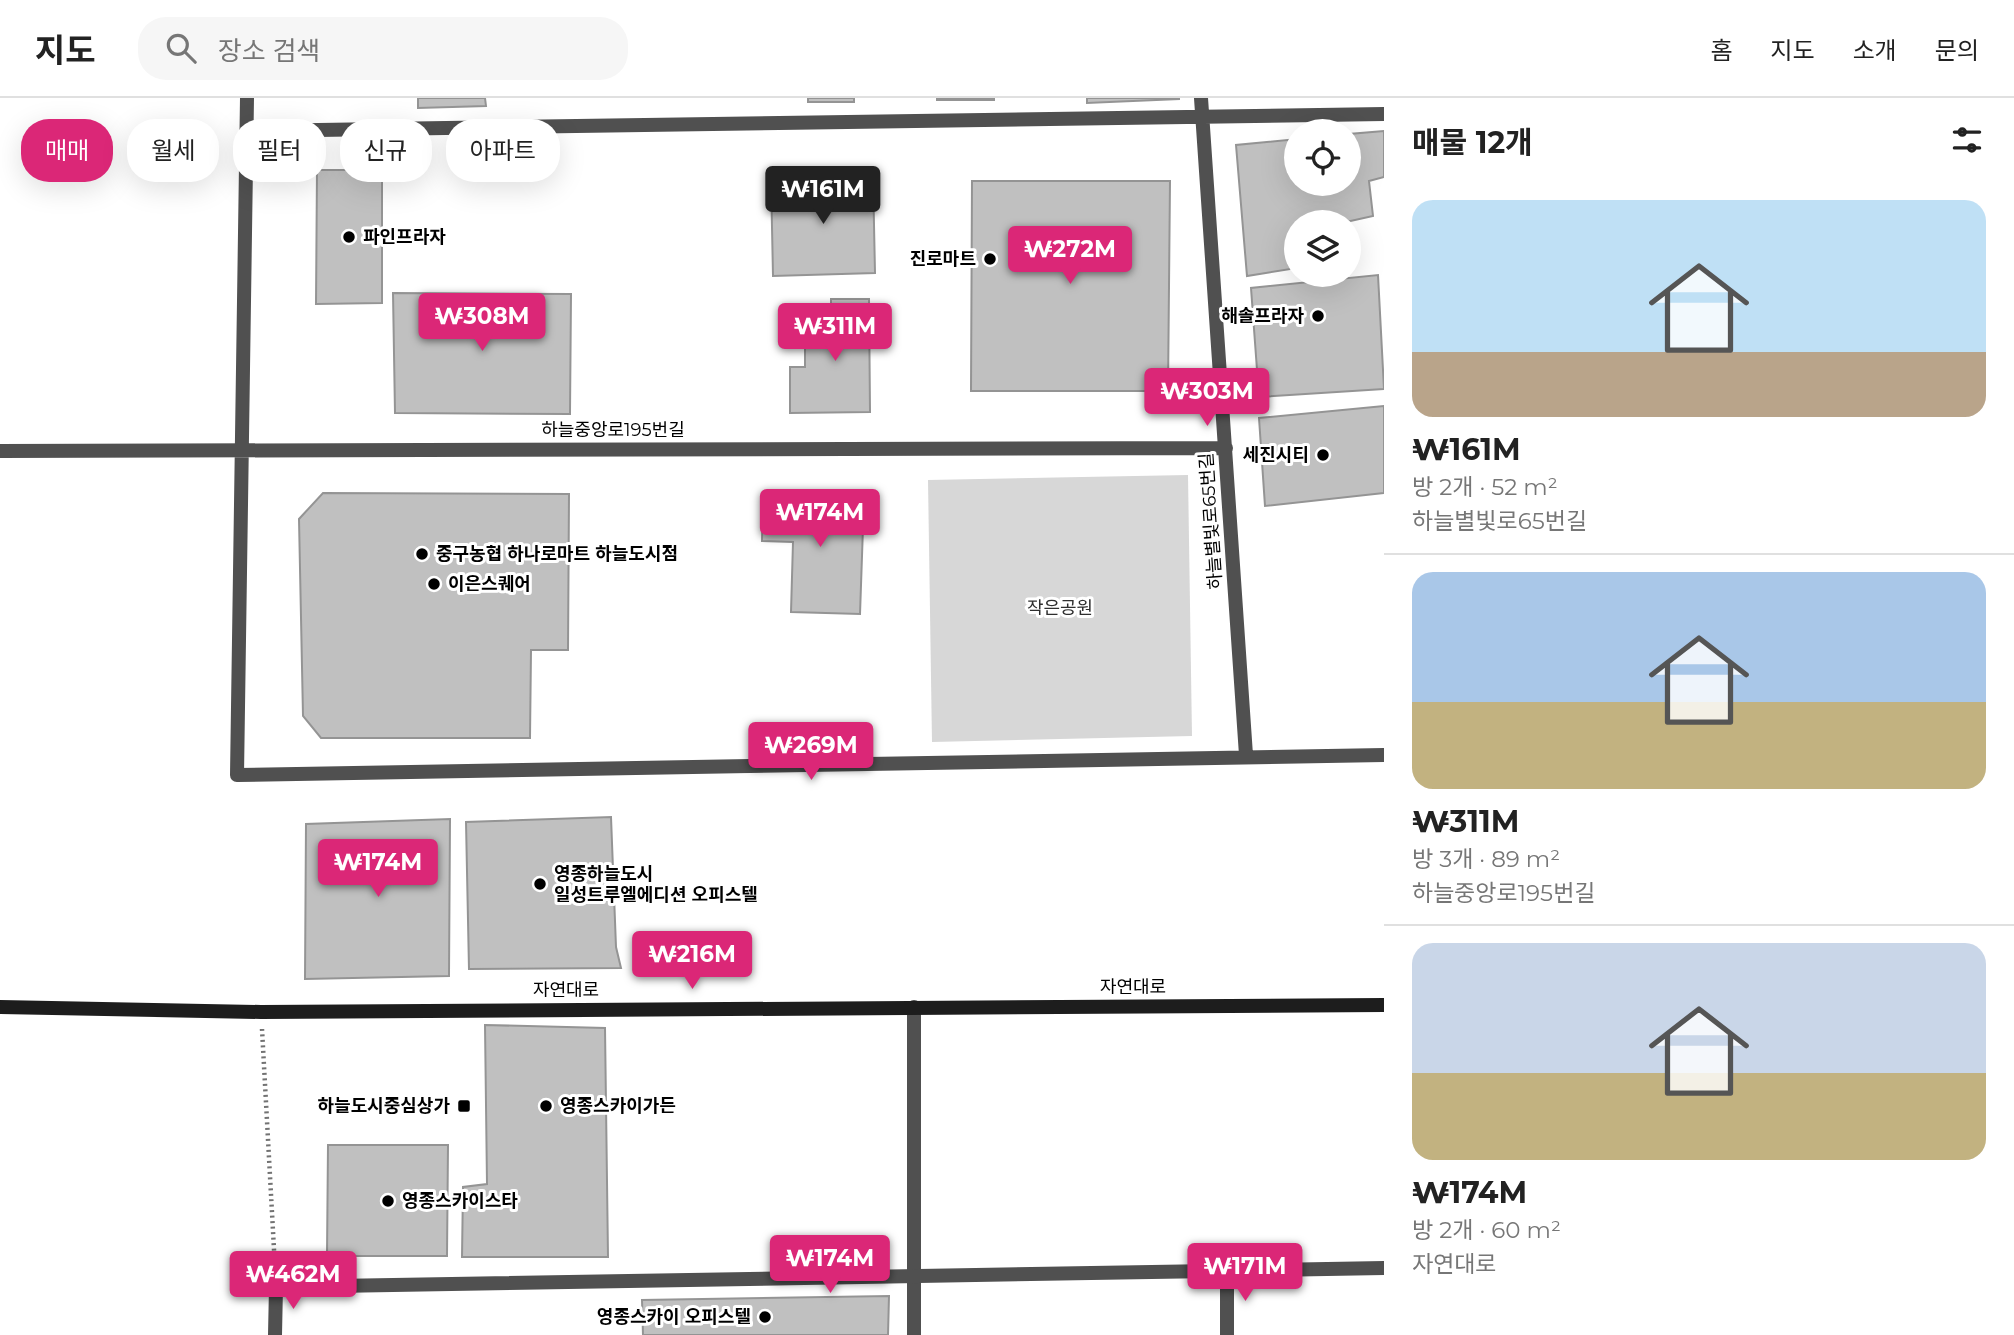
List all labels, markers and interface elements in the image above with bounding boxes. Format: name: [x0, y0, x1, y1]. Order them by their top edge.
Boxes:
search box: [138, 17, 628, 80]
icon: search: [162, 29, 200, 67]
text: 지도: [35, 30, 96, 70]
text: 장소 검색: [218, 35, 320, 67]
text: 홈: [1710, 36, 1732, 65]
text: 지도: [1770, 36, 1815, 65]
text: 소개: [1853, 36, 1897, 65]
text: 문의: [1935, 36, 1979, 65]
chip: 매매: [21, 119, 113, 182]
chip: 월세: [127, 119, 219, 182]
chip: 필터: [233, 119, 326, 182]
chip: 신규: [340, 119, 432, 182]
chip: 아파트: [446, 119, 560, 182]
map controls: [1284, 119, 1361, 287]
button: locate: [1284, 119, 1361, 196]
icon: filters: [1948, 121, 1986, 159]
text: 매물 12개: [1412, 124, 1533, 161]
pin: ₩161M: [774, 166, 872, 226]
text: ₩161M: [781, 175, 865, 203]
button: layers: [1284, 210, 1361, 287]
place label: 파인프라자: [363, 226, 446, 248]
pin: ₩272M: [1021, 226, 1119, 286]
marker: 파인프라자: [341, 229, 357, 245]
text: ₩272M: [1024, 235, 1116, 263]
icon: home: [1636, 245, 1762, 371]
place label: 진로마트: [910, 248, 976, 270]
marker: 진로마트: [982, 251, 998, 267]
pin: ₩308M: [433, 294, 531, 353]
text: ₩308M: [434, 302, 530, 330]
pin: ₩311M: [786, 303, 884, 363]
place label: 해솔프라자: [1221, 305, 1304, 327]
marker: 해솔프라자: [1310, 308, 1326, 324]
text: ₩311M: [794, 312, 876, 340]
pin: ₩303M: [1158, 368, 1256, 428]
text: ₩303M: [1160, 377, 1254, 405]
street label: 하늘중앙로195번길: [541, 419, 685, 441]
text: ₩161M: [1412, 431, 1521, 468]
place label: 세진시티: [1243, 444, 1309, 466]
marker: 세진시티: [1315, 447, 1331, 463]
street label: 하늘별빛로65번길: [1195, 452, 1227, 590]
text: 방 2개 · 52 m²: [1412, 473, 1558, 501]
pin: ₩174M: [771, 490, 869, 549]
text: ₩174M: [776, 498, 864, 526]
text: 하늘별빛로65번길: [1412, 507, 1587, 535]
place label: 중구농협 하나로마트 하늘도시점: [436, 543, 678, 565]
marker: 중구농협 하나로마트 하늘도시점: [414, 546, 430, 562]
place label: 이은스퀘어: [448, 573, 531, 595]
marker: 이은스퀘어: [426, 576, 442, 592]
park label: 작은공원: [1027, 597, 1093, 619]
icon: home: [1636, 617, 1762, 743]
pin: ₩269M: [762, 722, 860, 782]
text: ₩269M: [764, 731, 858, 759]
text: ₩311M: [1412, 803, 1519, 840]
pin: ₩174M: [329, 840, 427, 899]
text: 방 3개 · 89 m²: [1412, 845, 1560, 873]
text: ₩174M: [334, 848, 422, 876]
place label: 영종하늘도시 일성트루엘에디션 오피스텔: [554, 863, 758, 906]
marker: 영종하늘도시 일성트루엘에디션 오피스텔: [532, 876, 548, 892]
text: 하늘중앙로195번길: [1412, 879, 1595, 907]
pin: ₩216M: [643, 932, 741, 991]
text: ₩216M: [648, 940, 736, 968]
street label: 자연대로: [1100, 976, 1166, 998]
street label: 자연대로: [533, 979, 599, 1001]
icon: home: [1636, 988, 1762, 1114]
place label: 하늘도시중심상가: [318, 1095, 450, 1117]
place label: 영종스카이가든: [560, 1095, 676, 1117]
marker: 하늘도시중심상가: [456, 1098, 472, 1114]
marker: 영종스카이가든: [538, 1098, 554, 1114]
text: ₩174M: [1412, 1174, 1527, 1211]
place label: 영종스카이스타: [402, 1190, 518, 1212]
marker: 영종스카이스타: [380, 1193, 396, 1209]
text: 방 2개 · 60 m²: [1412, 1216, 1561, 1244]
pin: ₩174M: [781, 1236, 879, 1295]
text: ₩174M: [786, 1244, 874, 1272]
pin: ₩171M: [1196, 1244, 1294, 1303]
text: 자연대로: [1412, 1250, 1497, 1278]
pin: ₩462M: [244, 1252, 342, 1311]
text: ₩171M: [1203, 1252, 1287, 1280]
text: ₩462M: [246, 1260, 340, 1288]
place label: 영종스카이 오피스텔: [597, 1306, 751, 1328]
marker: 영종스카이 오피스텔: [757, 1309, 773, 1325]

